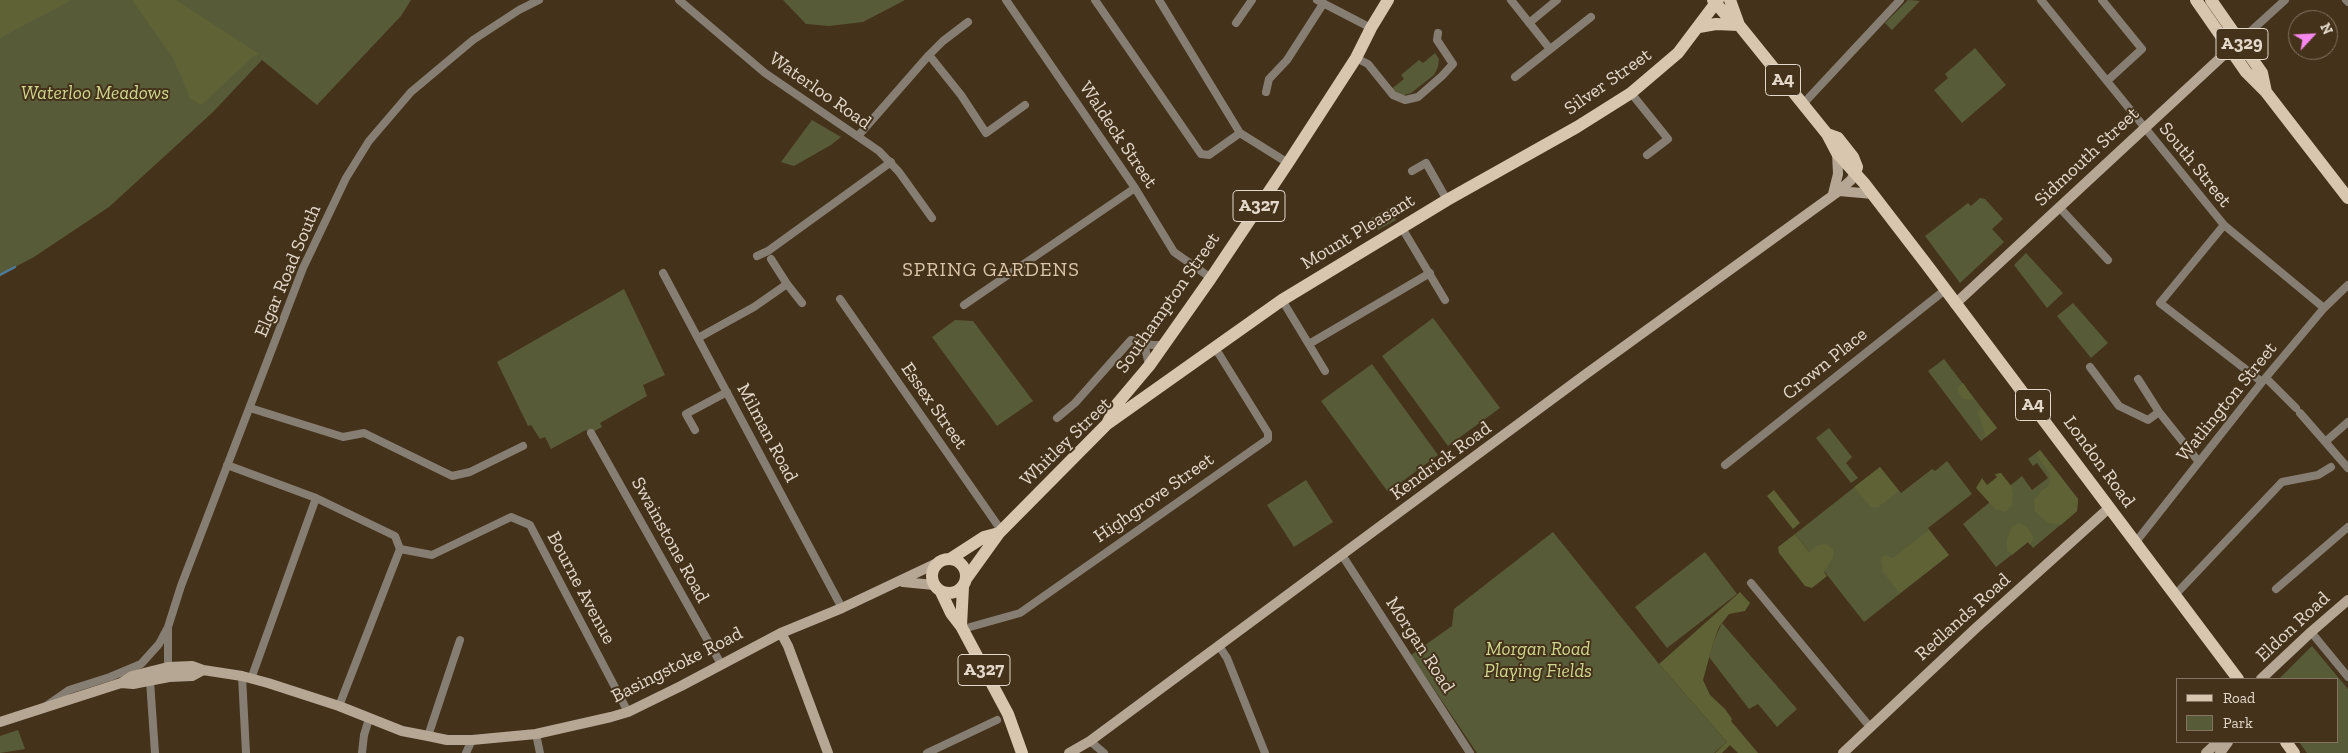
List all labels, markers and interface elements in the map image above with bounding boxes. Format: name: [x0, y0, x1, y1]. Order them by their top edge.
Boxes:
north arrow: [2288, 10, 2338, 60]
text: N: [2316, 20, 2336, 37]
road number: A329: [2216, 29, 2268, 60]
street label: Silver Street: [1560, 44, 1656, 120]
street label: Waterloo Road: [764, 47, 876, 135]
road number: A4: [1766, 64, 1800, 96]
street label: Waldeck Street: [1074, 77, 1162, 193]
park label: Waterloo Meadows: [21, 83, 169, 105]
street label: Sidmouth Street: [2030, 103, 2144, 211]
street label: South Street: [2154, 118, 2236, 212]
street label: Mount Pleasant: [1297, 189, 1419, 275]
road number: A327: [1233, 190, 1285, 222]
street label: Elgar Road South: [250, 201, 326, 341]
street label: Southampton Street: [1111, 228, 1225, 378]
district label: SPRING GARDENS: [900, 258, 1082, 282]
street label: Crown Place: [1778, 323, 1872, 405]
street label: Watlington Street: [2172, 338, 2282, 466]
street label: Essex Street: [896, 358, 972, 454]
street label: Milman Road: [731, 380, 803, 486]
road number: A4: [2016, 390, 2050, 420]
street label: Whitley Street: [1015, 393, 1117, 491]
street label: London Road: [2058, 412, 2140, 512]
street label: Kendrick Road: [1386, 417, 1496, 505]
street label: Highgrove Street: [1090, 448, 1218, 548]
street label: Swainstone Road: [626, 473, 714, 607]
street label: Bourne Avenue: [542, 528, 620, 648]
street label: Redlands Road: [1911, 568, 2015, 666]
street label: Eldon Road: [2251, 587, 2335, 667]
street label: Morgan Road: [1381, 593, 1459, 697]
street label: Basingstoke Road: [608, 622, 746, 708]
park label: Morgan Road Playing Fields: [1484, 639, 1592, 683]
road number: A327: [958, 654, 1010, 686]
legend: [2176, 678, 2338, 743]
text: Road: [2223, 689, 2255, 707]
text: Park: [2223, 714, 2253, 732]

